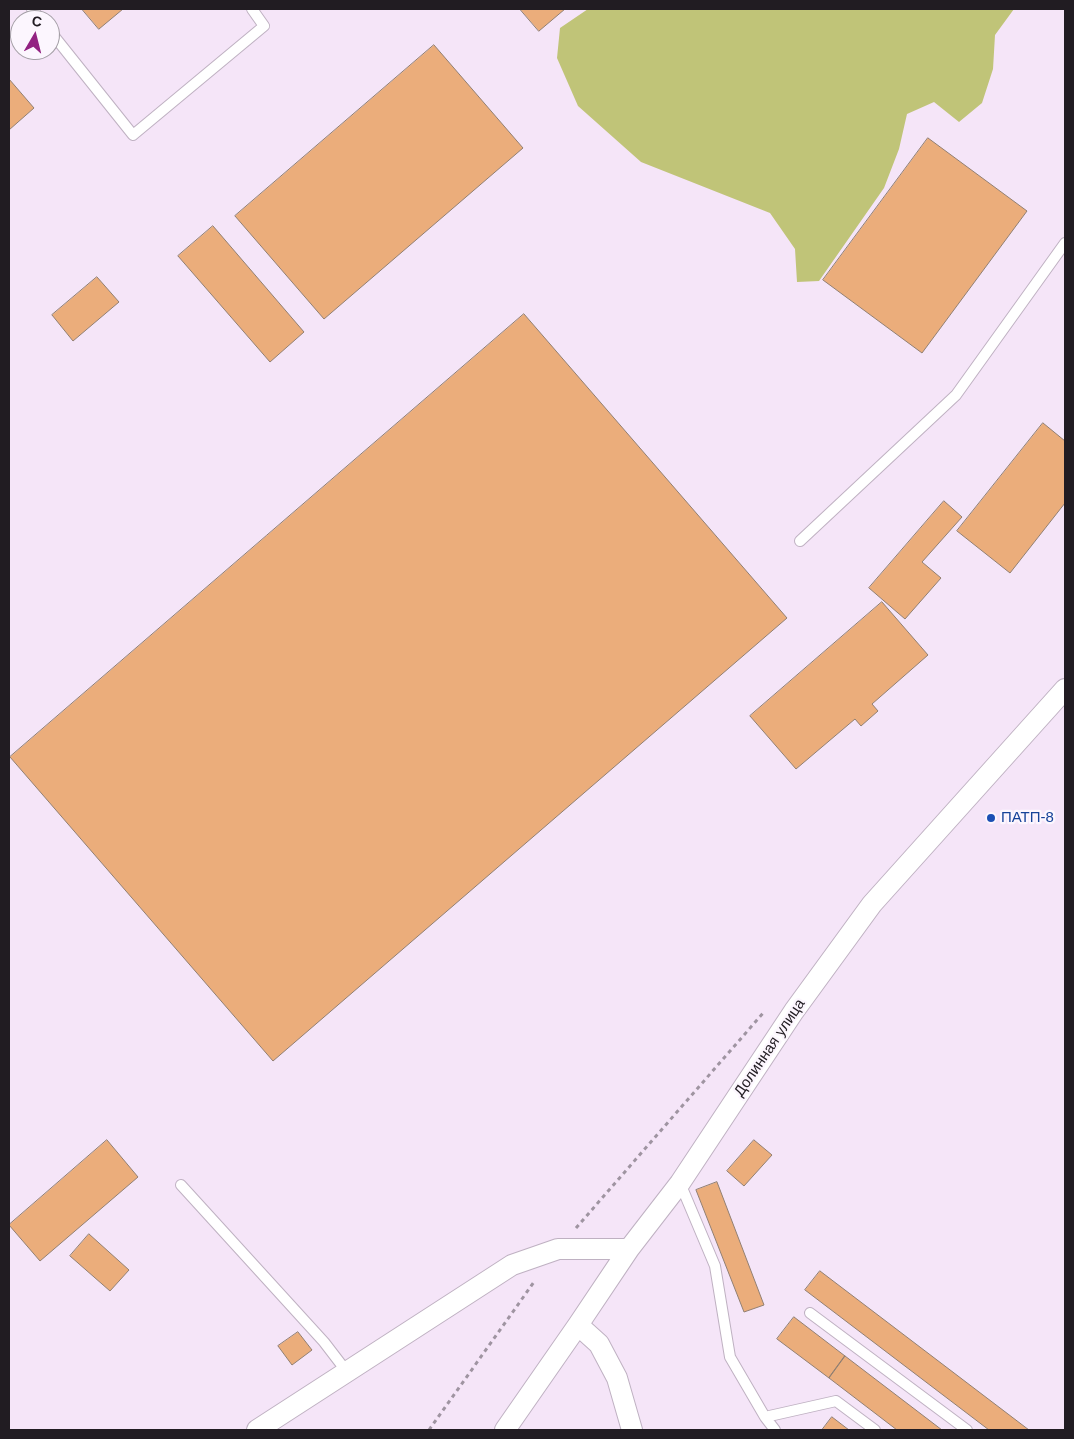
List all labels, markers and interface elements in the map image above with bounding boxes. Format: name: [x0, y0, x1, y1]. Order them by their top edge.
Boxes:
north arrow: [10, 10, 60, 60]
text: С: [31, 13, 43, 30]
place label: ПАТП-8: [1001, 809, 1054, 827]
marker: ПАТП-8: [985, 812, 997, 824]
street label: Долинная улица: [731, 996, 809, 1100]

